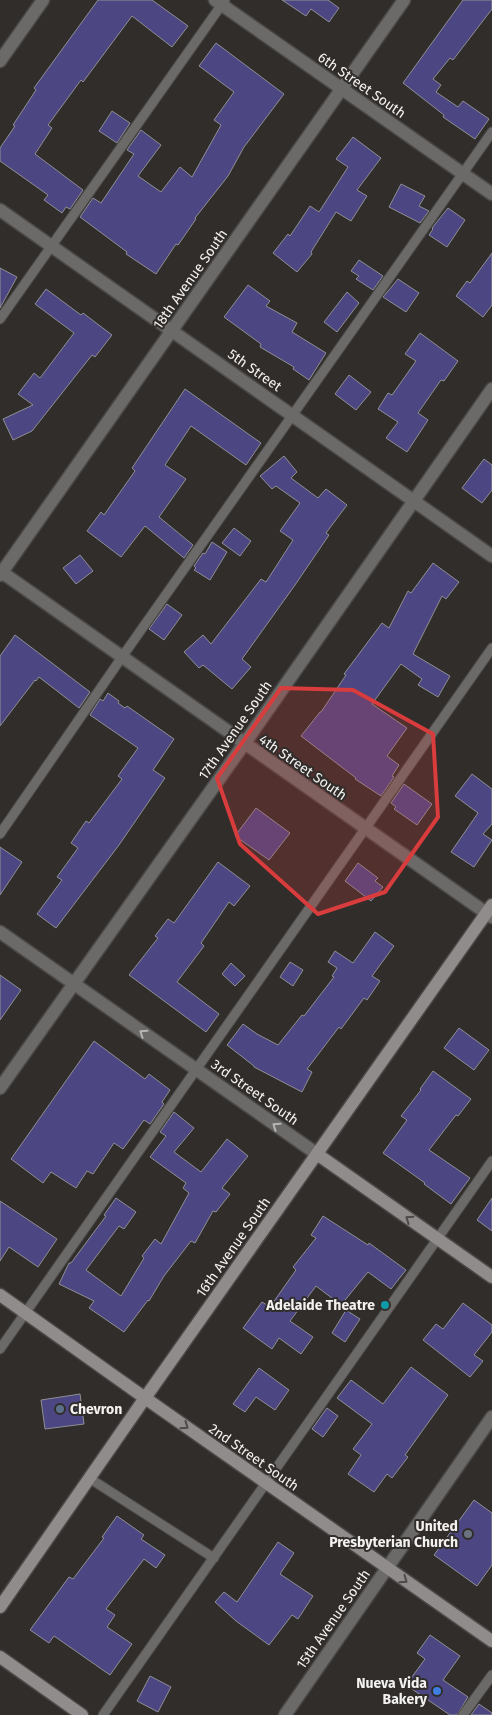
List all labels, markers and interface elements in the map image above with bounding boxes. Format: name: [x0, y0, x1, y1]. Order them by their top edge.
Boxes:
street label: 6th Street South: [315, 49, 409, 122]
street label: 18th Avenue South: [150, 226, 231, 333]
street label: 5th Street: [224, 346, 286, 396]
street label: 17th Avenue South: [195, 678, 276, 783]
street label: 4th Street South: [256, 731, 350, 804]
one-way arrow: [139, 1030, 149, 1039]
street label: 3rd Street South: [208, 1056, 302, 1129]
one-way arrow: [273, 1123, 282, 1132]
street label: 16th Avenue South: [193, 1194, 274, 1300]
one-way arrow: [405, 1216, 415, 1225]
place label: Adelaide Theatre: [265, 1297, 375, 1314]
marker: Adelaide Theatre: [379, 1299, 391, 1311]
place label: Chevron: [70, 1401, 122, 1418]
marker: Chevron: [54, 1403, 66, 1415]
one-way arrow: [179, 1420, 188, 1429]
street label: 2nd Street South: [205, 1420, 302, 1495]
place label: United Presbyterian Church: [329, 1518, 458, 1551]
marker: United Presbyterian Church: [462, 1528, 474, 1540]
street label: 15th Avenue South: [293, 1566, 374, 1672]
one-way arrow: [398, 1574, 408, 1583]
place label: Nueva Vida Bakery: [356, 1675, 428, 1708]
marker: Nueva Vida Bakery: [431, 1685, 443, 1697]

